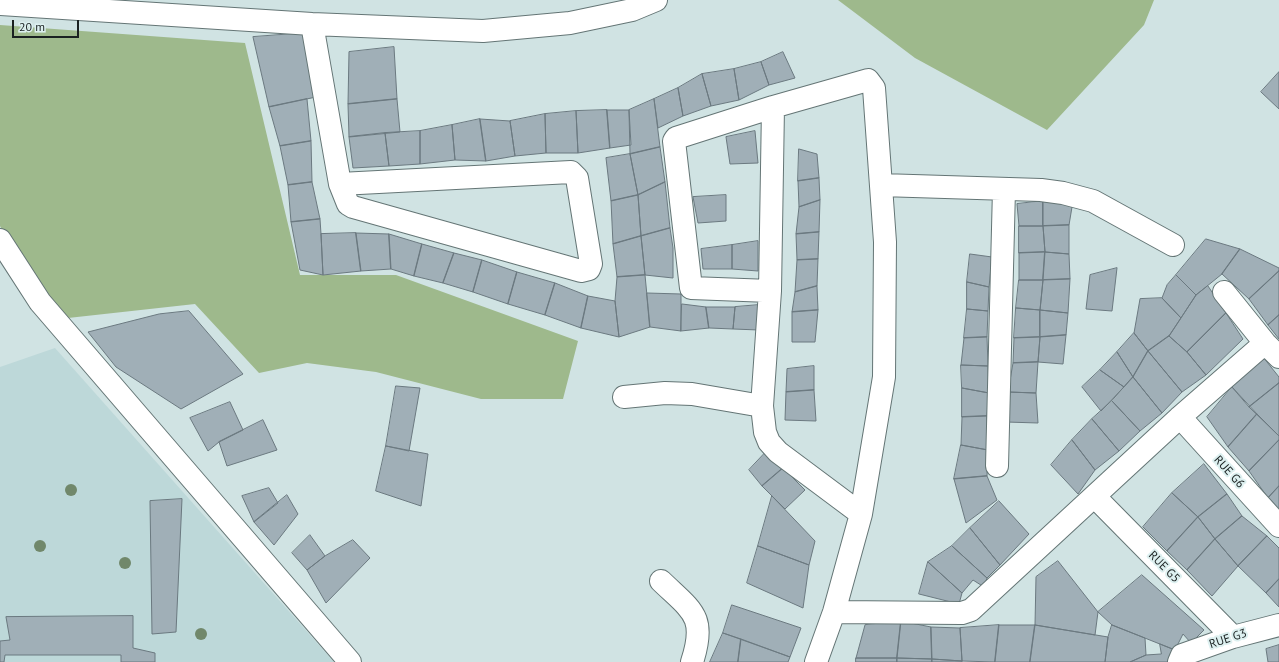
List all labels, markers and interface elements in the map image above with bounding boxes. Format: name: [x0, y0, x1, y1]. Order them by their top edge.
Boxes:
scale bar: [14, 12, 81, 38]
text: 20 m: [19, 19, 45, 34]
street label: RUE G6: [1211, 453, 1247, 491]
street label: RUE G5: [1145, 548, 1183, 586]
street label: RUE G3: [1207, 626, 1249, 652]

